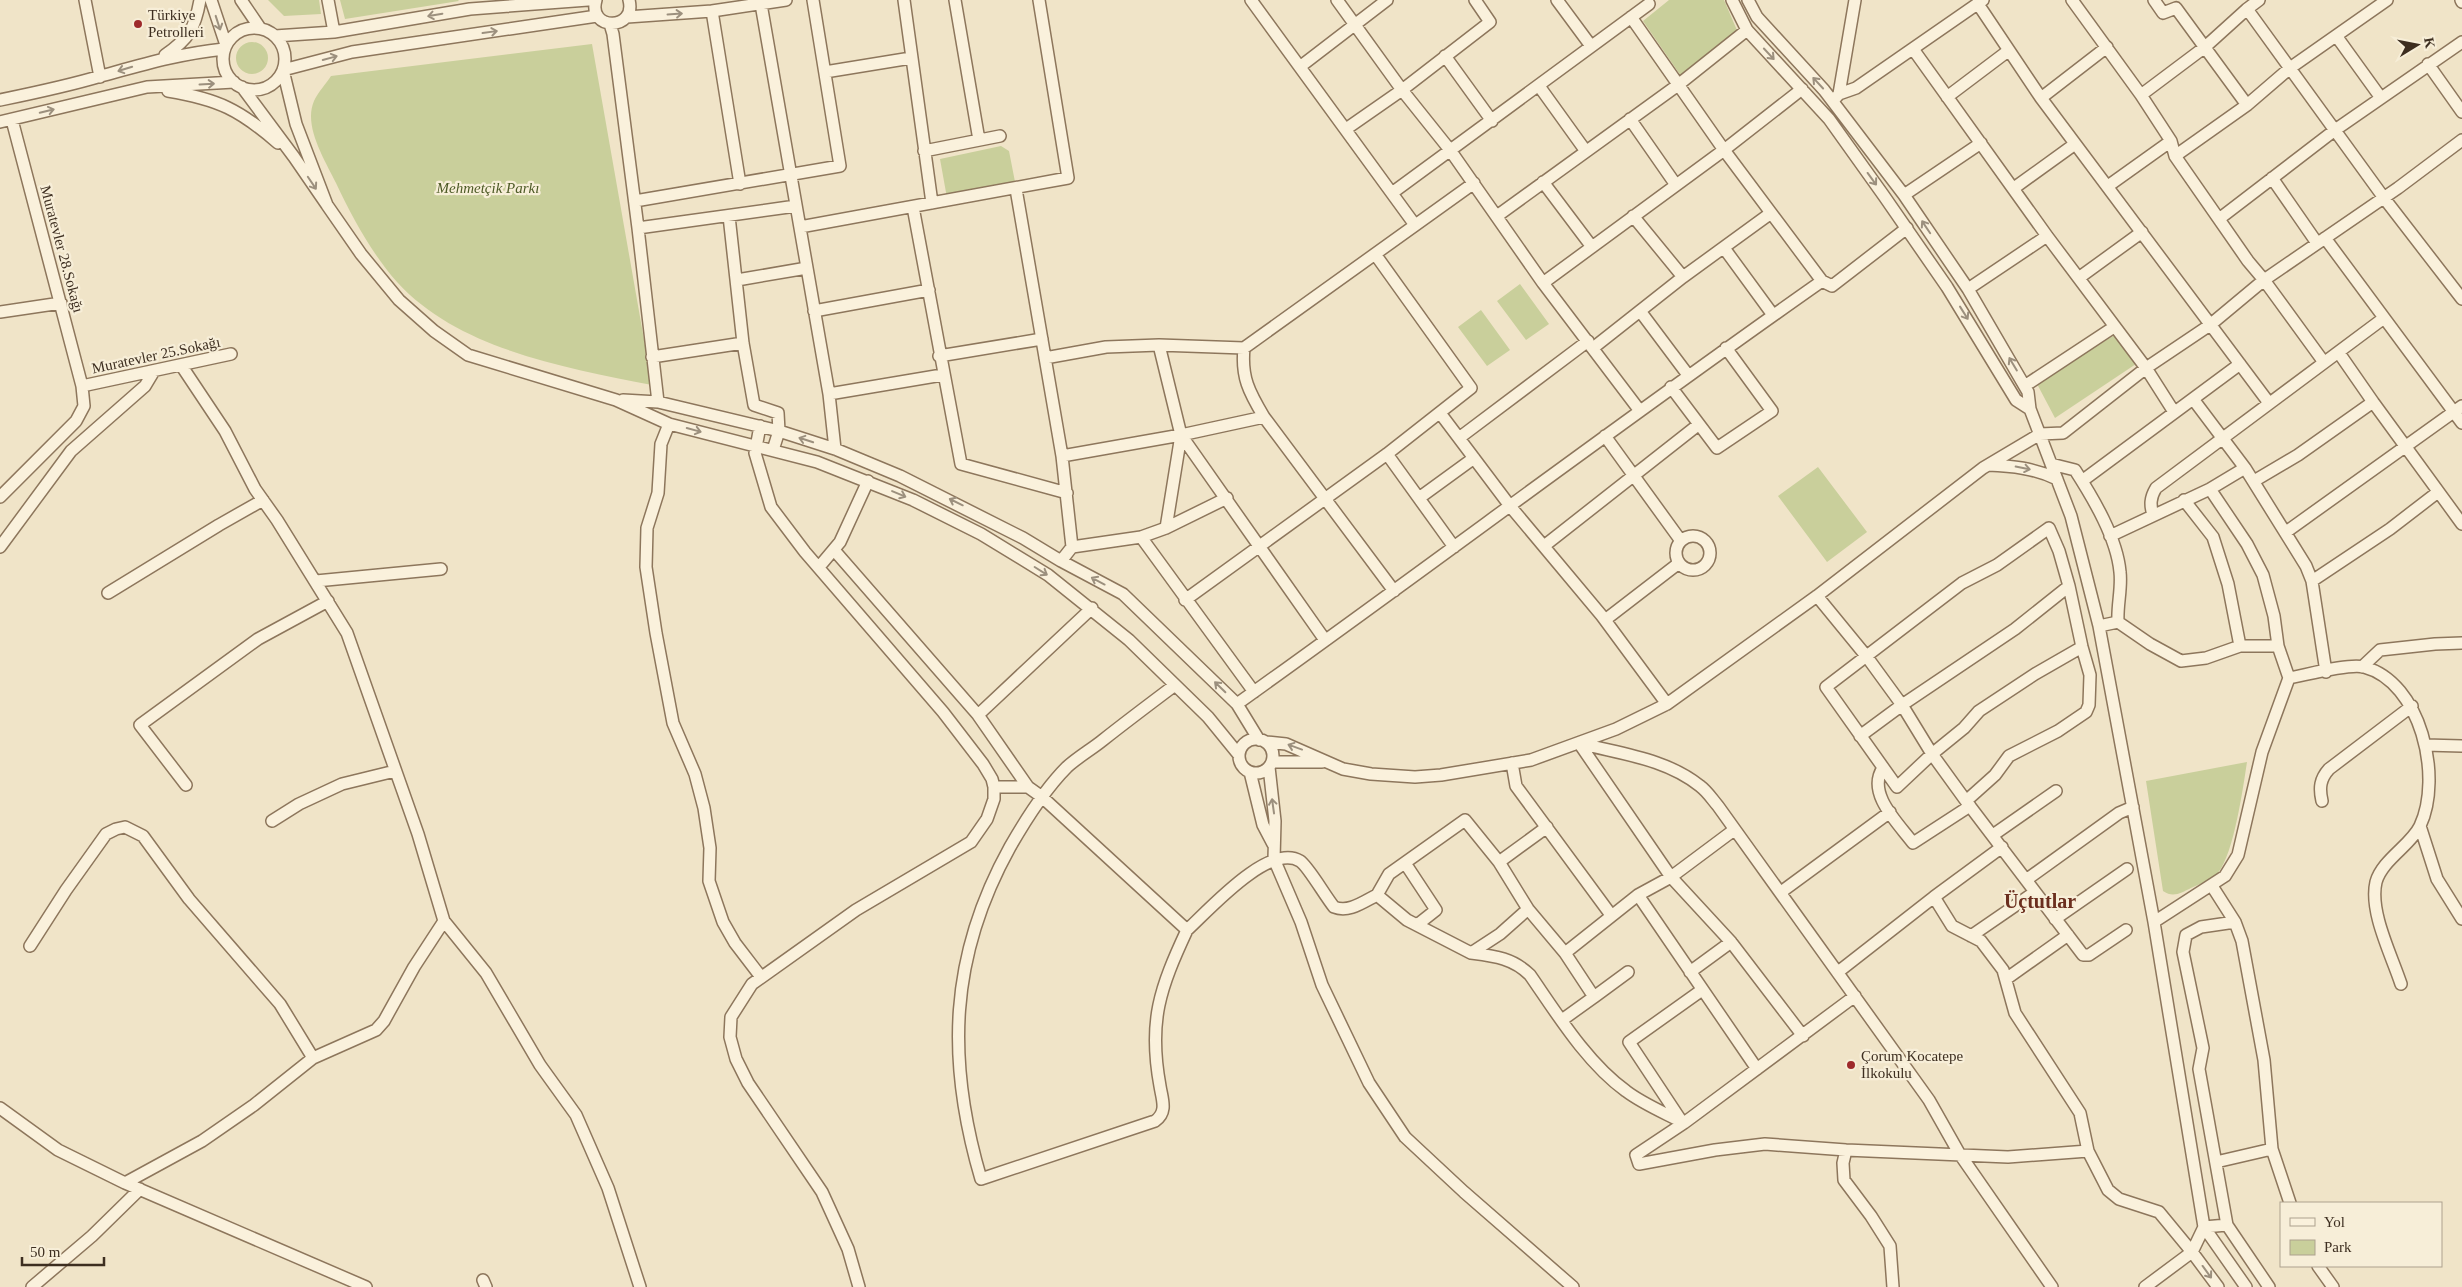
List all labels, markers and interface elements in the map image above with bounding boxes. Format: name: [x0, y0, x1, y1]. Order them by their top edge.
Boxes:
place label: Türkiye Petrolleri: [148, 7, 204, 40]
one-way arrow: [667, 9, 683, 18]
one-way arrow: [428, 11, 444, 21]
one-way arrow: [214, 14, 224, 30]
marker: Türkiye Petrolleri: [132, 18, 144, 30]
north arrow: [2392, 20, 2442, 70]
one-way arrow: [482, 27, 498, 37]
text: K: [2421, 36, 2438, 50]
one-way arrow: [1763, 47, 1775, 60]
one-way arrow: [321, 52, 337, 62]
one-way arrow: [118, 65, 134, 74]
one-way arrow: [1812, 77, 1824, 89]
one-way arrow: [199, 79, 215, 88]
one-way arrow: [39, 106, 55, 115]
one-way arrow: [1867, 172, 1877, 186]
one-way arrow: [307, 176, 317, 190]
park label: Mehmetçik Parkı: [436, 180, 539, 196]
street label: Muratevler 28.Sokağı: [37, 184, 87, 314]
one-way arrow: [1920, 220, 1931, 234]
one-way arrow: [1959, 306, 1969, 320]
street label: Muratevler 25.Sokağı: [90, 334, 222, 376]
one-way arrow: [2008, 357, 2019, 371]
one-way arrow: [685, 426, 701, 435]
one-way arrow: [798, 434, 814, 444]
one-way arrow: [2015, 464, 2031, 473]
one-way arrow: [891, 489, 906, 499]
one-way arrow: [949, 497, 964, 507]
one-way arrow: [1034, 567, 1048, 577]
one-way arrow: [1091, 576, 1106, 585]
one-way arrow: [1213, 681, 1226, 693]
one-way arrow: [1288, 742, 1303, 751]
one-way arrow: [1268, 798, 1278, 814]
district label: Üçtutlar: [2004, 890, 2076, 913]
place label: Çorum Kocatepe İlkokulu: [1861, 1048, 1963, 1081]
marker: Çorum Kocatepe İlkokulu: [1845, 1059, 1857, 1071]
legend: [2280, 1202, 2442, 1267]
text: Yol: [2324, 1214, 2345, 1230]
scale bar: [22, 1234, 105, 1266]
text: Park: [2324, 1239, 2352, 1255]
text: 50 m: [30, 1244, 61, 1260]
one-way arrow: [2202, 1265, 2212, 1279]

